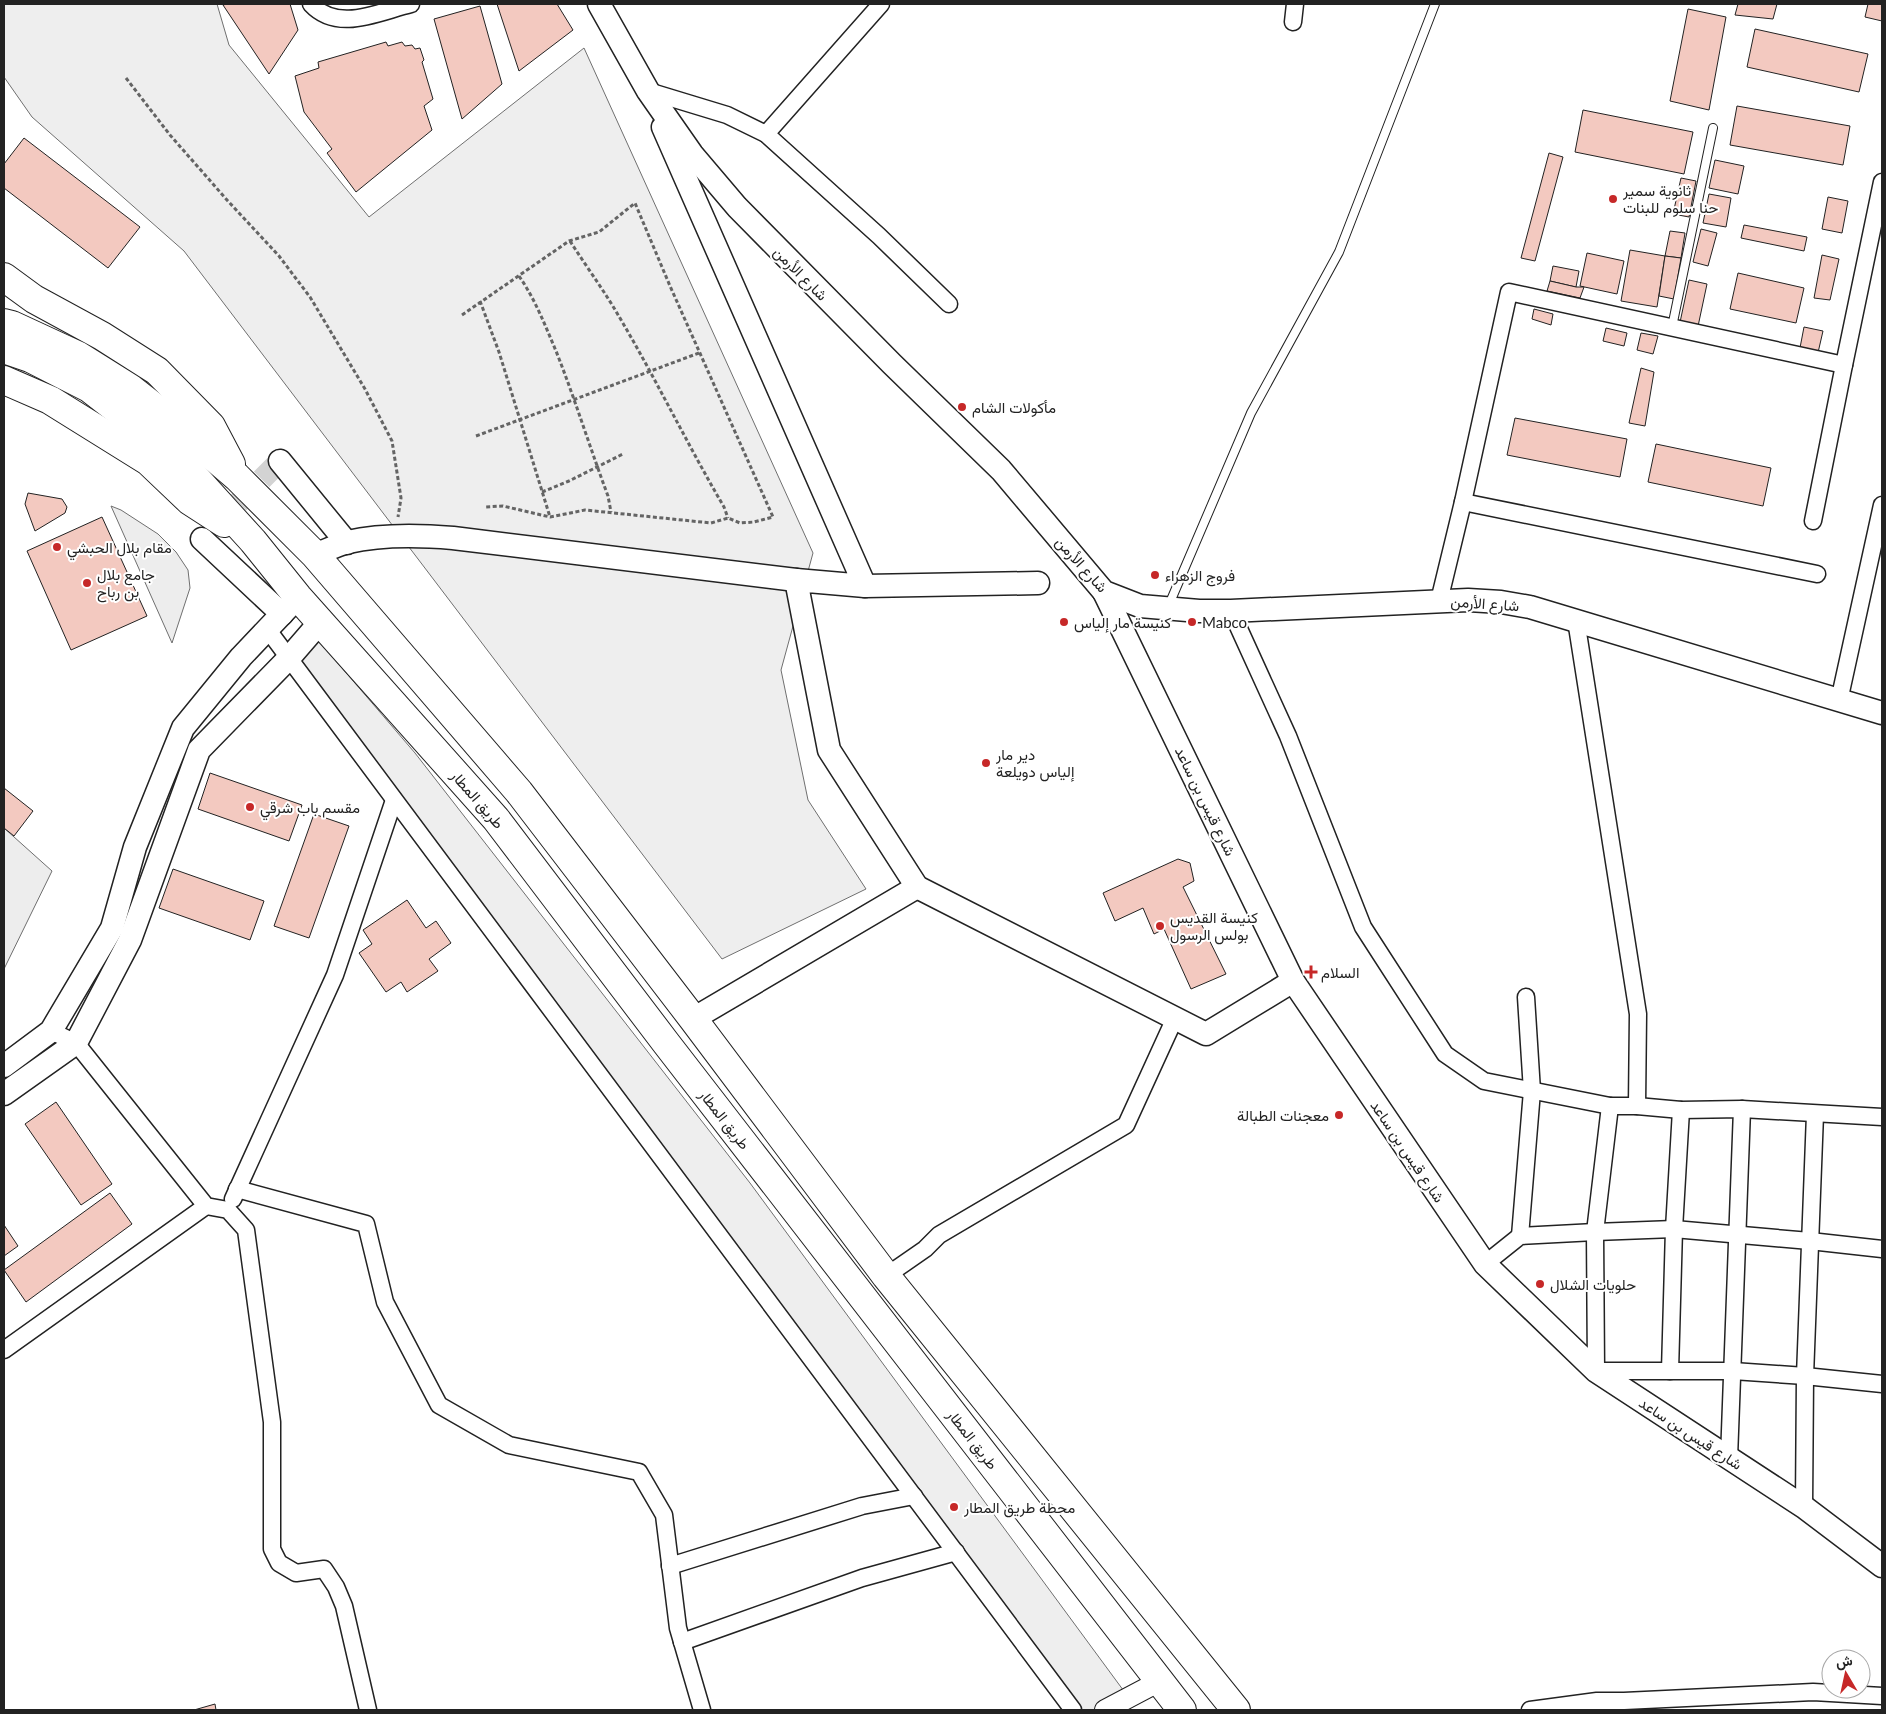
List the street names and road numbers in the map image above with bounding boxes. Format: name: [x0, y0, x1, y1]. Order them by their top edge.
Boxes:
street label: شارع الأرمن: [768, 242, 832, 306]
street label: شارع الأرمن: [1050, 532, 1112, 598]
street label: شارع الأرمن: [1450, 592, 1520, 617]
street label: شارع قيس بن ساعد: [1169, 743, 1240, 860]
street label: طريق المطار: [446, 765, 508, 833]
street label: طريق المطار: [694, 1085, 754, 1154]
street label: شارع قيس بن ساعد: [1365, 1096, 1449, 1207]
street label: شارع قيس بن ساعد: [1634, 1393, 1746, 1476]
street label: طريق المطار: [942, 1405, 1002, 1474]

